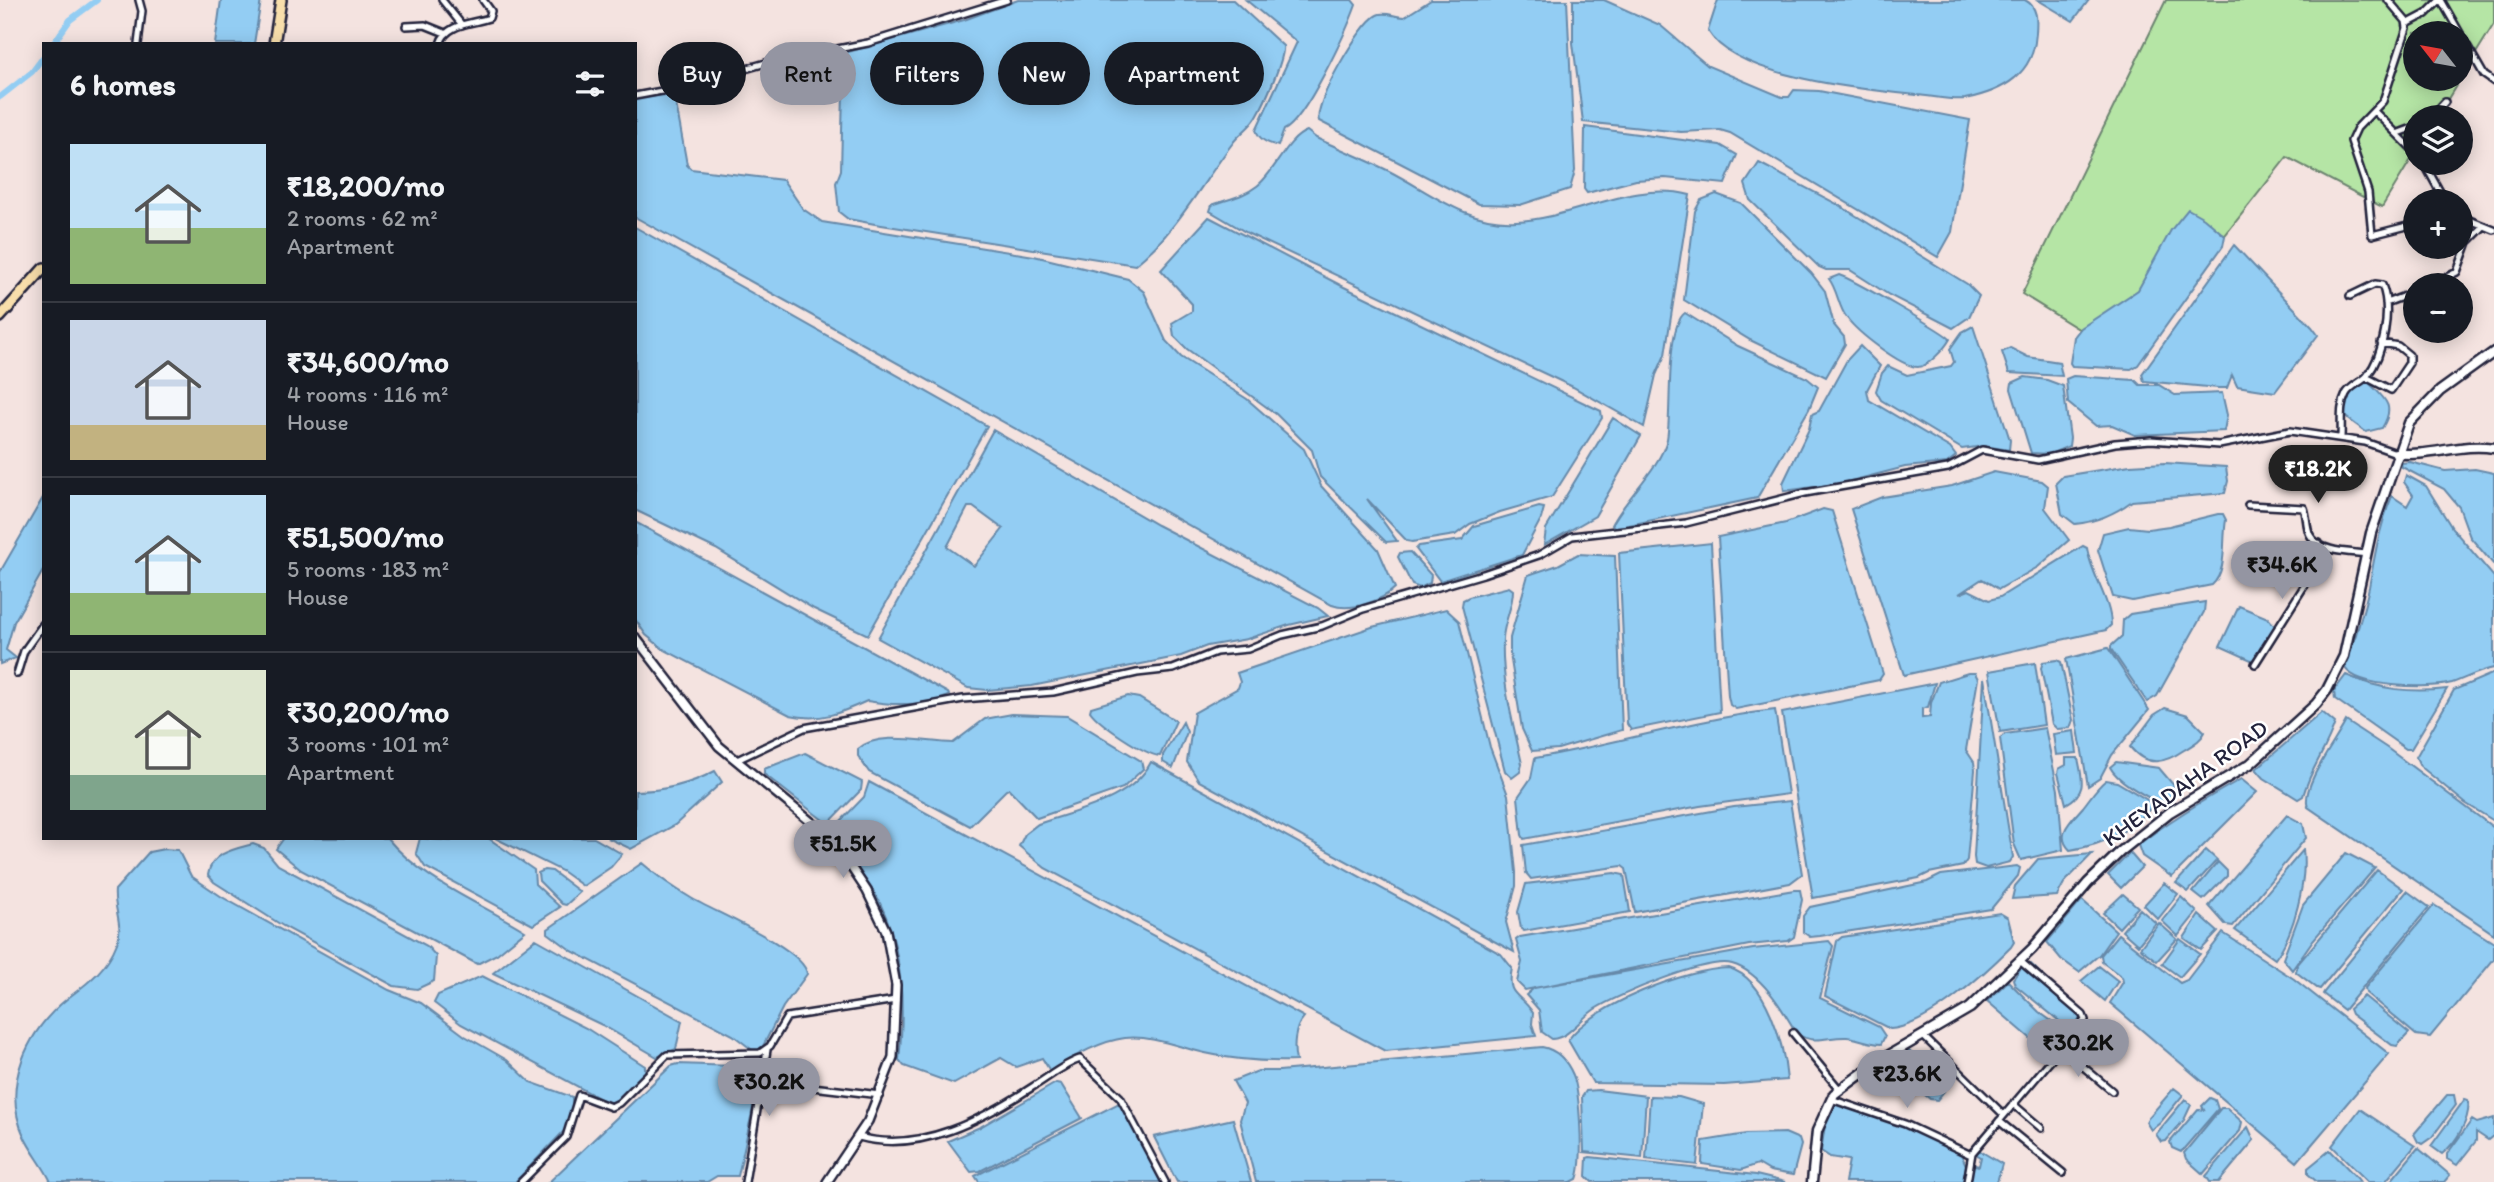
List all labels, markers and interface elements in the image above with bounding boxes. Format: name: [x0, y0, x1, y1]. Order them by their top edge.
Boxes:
north arrow: [2403, 21, 2473, 91]
map controls: [2403, 21, 2473, 343]
chip: Buy: [658, 42, 746, 105]
chip: Rent: [760, 42, 856, 105]
chip: Filters: [870, 42, 984, 105]
chip: New: [998, 42, 1090, 105]
chip: Apartment: [1104, 42, 1264, 105]
icon: filters: [571, 65, 609, 103]
text: 6 homes: [70, 66, 176, 103]
button: layers: [2403, 105, 2473, 175]
text: ₹18,200/mo: [287, 167, 445, 204]
icon: home: [126, 172, 210, 256]
button: +: [2403, 189, 2473, 259]
text: 2 rooms · 62 m²: [287, 204, 438, 232]
text: Apartment: [287, 232, 394, 260]
button: −: [2403, 273, 2473, 343]
text: ₹34,600/mo: [287, 343, 449, 380]
icon: home: [126, 348, 210, 432]
text: 4 rooms · 116 m²: [287, 380, 449, 408]
text: House: [287, 408, 349, 436]
pin: ₹18.2K: [2261, 446, 2375, 505]
text: ₹18.2K: [2285, 454, 2351, 482]
text: ₹51,500/mo: [287, 518, 444, 555]
icon: home: [126, 523, 210, 607]
pin: ₹34.6K: [2225, 542, 2339, 601]
text: ₹34.6K: [2247, 550, 2317, 578]
text: 5 rooms · 183 m²: [287, 555, 449, 583]
text: House: [287, 583, 349, 611]
text: ₹30,200/mo: [287, 693, 449, 730]
icon: home: [126, 698, 210, 782]
street label: KHEYADAHA ROAD: [2097, 714, 2273, 852]
text: 3 rooms · 101 m²: [287, 730, 449, 758]
text: Apartment: [287, 758, 394, 786]
pin: ₹51.5K: [786, 820, 900, 880]
text: ₹51.5K: [810, 829, 876, 857]
pin: ₹30.2K: [2021, 1020, 2135, 1079]
text: ₹30.2K: [2043, 1028, 2113, 1056]
pin: ₹23.6K: [1850, 1050, 1964, 1110]
pin: ₹30.2K: [712, 1058, 826, 1118]
text: ₹23.6K: [1873, 1059, 1941, 1087]
text: ₹30.2K: [734, 1067, 804, 1095]

